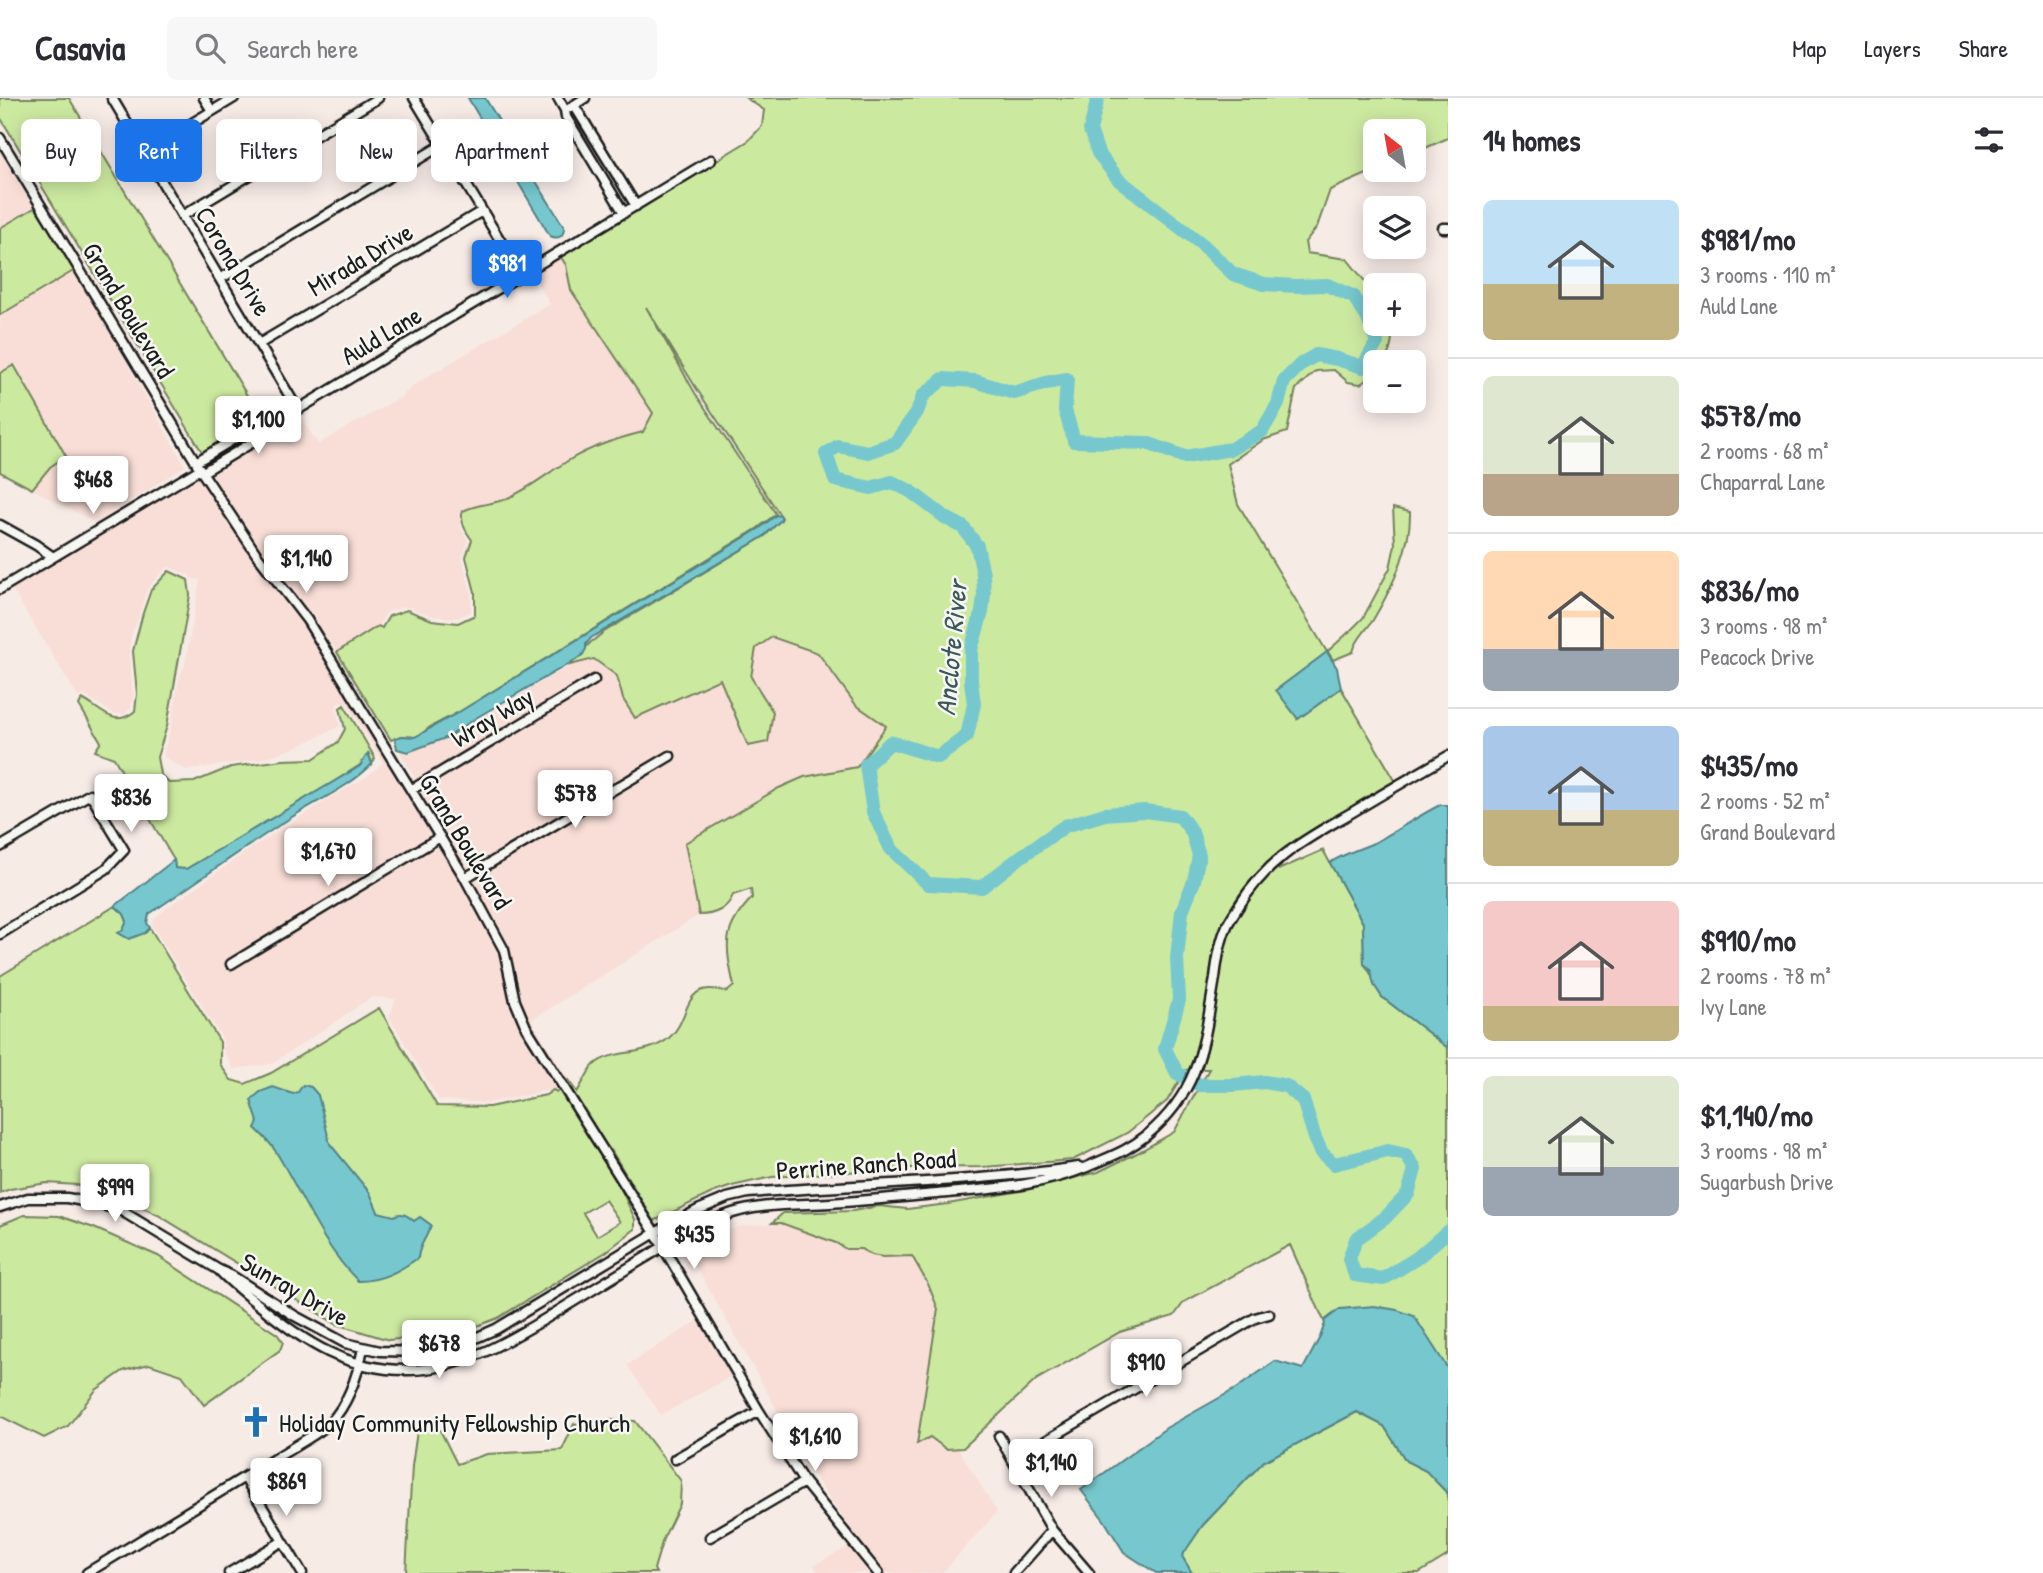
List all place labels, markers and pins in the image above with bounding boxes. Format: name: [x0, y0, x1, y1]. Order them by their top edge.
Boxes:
pin: $981: [466, 240, 548, 300]
pin: $1,100: [201, 396, 315, 456]
pin: $468: [52, 456, 134, 516]
pin: $1,140: [249, 536, 363, 595]
pin: $578: [534, 770, 616, 830]
pin: $836: [90, 774, 172, 834]
pin: $1,670: [271, 828, 385, 888]
pin: $999: [74, 1164, 156, 1224]
pin: $435: [653, 1212, 735, 1271]
pin: $678: [398, 1320, 480, 1380]
pin: $910: [1105, 1340, 1187, 1399]
church icon: Holiday Community Fellowship Church: [239, 1405, 273, 1439]
place label: Holiday Community Fellowship Church: [279, 1405, 630, 1440]
pin: $1,610: [758, 1414, 872, 1473]
pin: $1,140: [994, 1440, 1108, 1499]
pin: $869: [245, 1458, 327, 1518]

